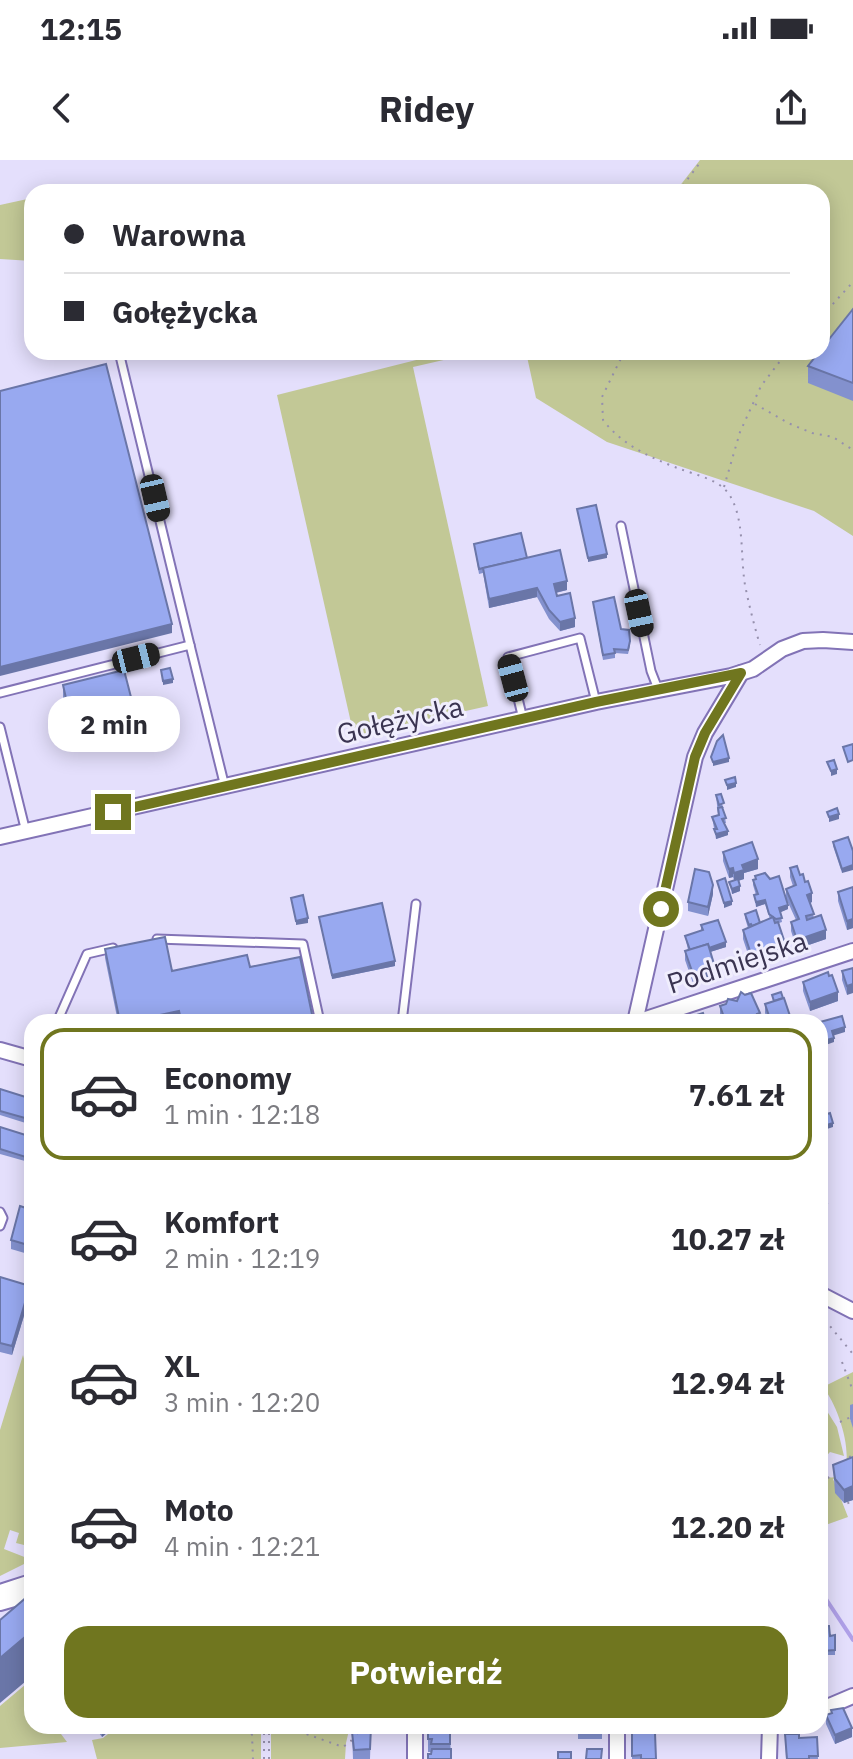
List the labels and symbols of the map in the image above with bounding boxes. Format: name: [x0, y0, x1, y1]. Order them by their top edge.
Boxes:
car: [138, 472, 172, 524]
car: [622, 587, 656, 639]
car: [110, 641, 162, 675]
car: [495, 652, 531, 704]
street label: Gołężycka: [333, 687, 467, 752]
callout: 2 min: [47, 696, 179, 752]
route end: [95, 794, 131, 830]
route start: [643, 891, 679, 927]
street label: Podmiejska: [662, 921, 812, 1002]

